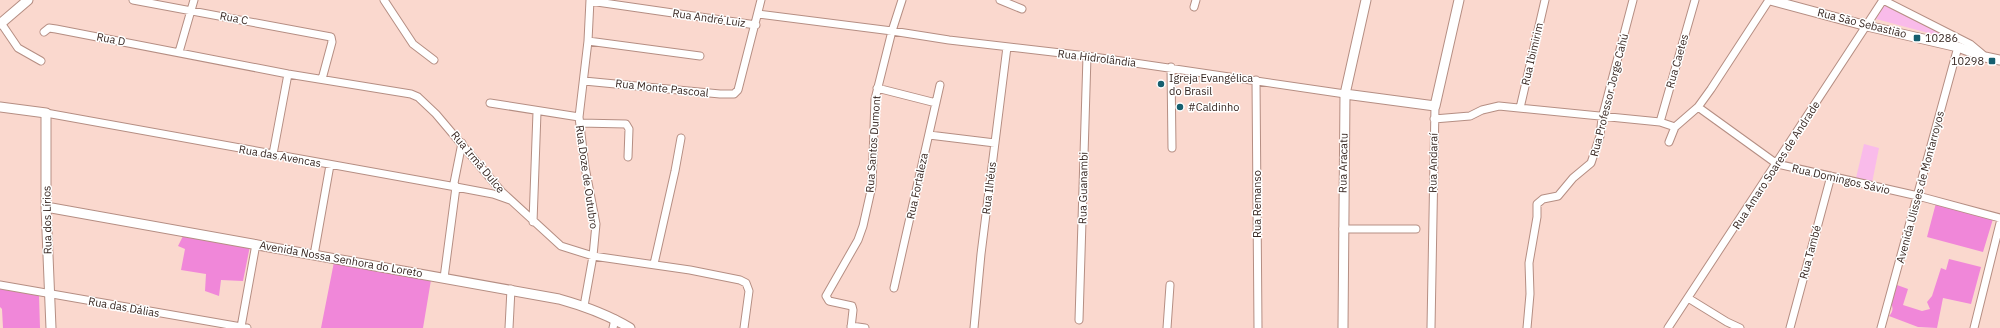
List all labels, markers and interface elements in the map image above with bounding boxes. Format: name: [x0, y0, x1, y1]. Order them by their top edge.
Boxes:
street label: Rua São Sebastião: [1816, 5, 1908, 41]
street label: Rua André Luiz: [672, 6, 746, 30]
street label: Rua C: [219, 8, 250, 28]
street label: Rua Ibimirim: [1518, 21, 1546, 87]
street label: Rua D: [95, 29, 127, 49]
place label: 10286: [1925, 31, 1958, 45]
street label: Rua Professor Jorge Cahú: [1587, 32, 1631, 158]
street label: Rua Caetes: [1663, 32, 1691, 90]
marker: 10286: [1912, 33, 1922, 43]
street label: Rua Hidrolândia: [1057, 46, 1137, 70]
place label: 10298: [1951, 54, 1984, 68]
marker: 10298: [1987, 56, 1997, 66]
place label: Igreja Evangélica do Brasil: [1169, 71, 1253, 98]
street label: Rua Monte Pascoal: [615, 76, 709, 100]
marker: Igreja Evangélica do Brasil: [1156, 79, 1166, 89]
street label: Rua Santos Dumont: [863, 95, 883, 193]
street label: Rua Amaro Soares de Andrade: [1729, 98, 1823, 232]
place label: #Caldinho: [1188, 100, 1239, 114]
marker: #Caldinho: [1175, 102, 1185, 112]
street label: Avenida Ulisses de Montarroyos: [1893, 109, 1947, 265]
street label: Rua Doze de Outubro: [573, 124, 601, 230]
street label: Rua Irmã Dulce: [448, 128, 508, 196]
street label: Rua Aracatu: [1335, 133, 1351, 193]
street label: Rua Andaraí: [1425, 133, 1441, 193]
street label: Rua das Avencas: [238, 142, 322, 170]
street label: Rua Fortaleza: [903, 151, 931, 220]
street label: Rua Guanambi: [1075, 152, 1091, 224]
street label: Rua Ilhéus: [979, 161, 999, 215]
street label: Rua Domingos Sávio: [1791, 161, 1891, 197]
street label: Rua Remanso: [1250, 170, 1264, 238]
street label: Rua dos Lírios: [39, 185, 55, 255]
street label: Rua També: [1796, 224, 1824, 280]
street label: Avenida Nossa Senhora do Loreto: [258, 238, 424, 280]
street label: Rua das Dálias: [87, 294, 161, 320]

